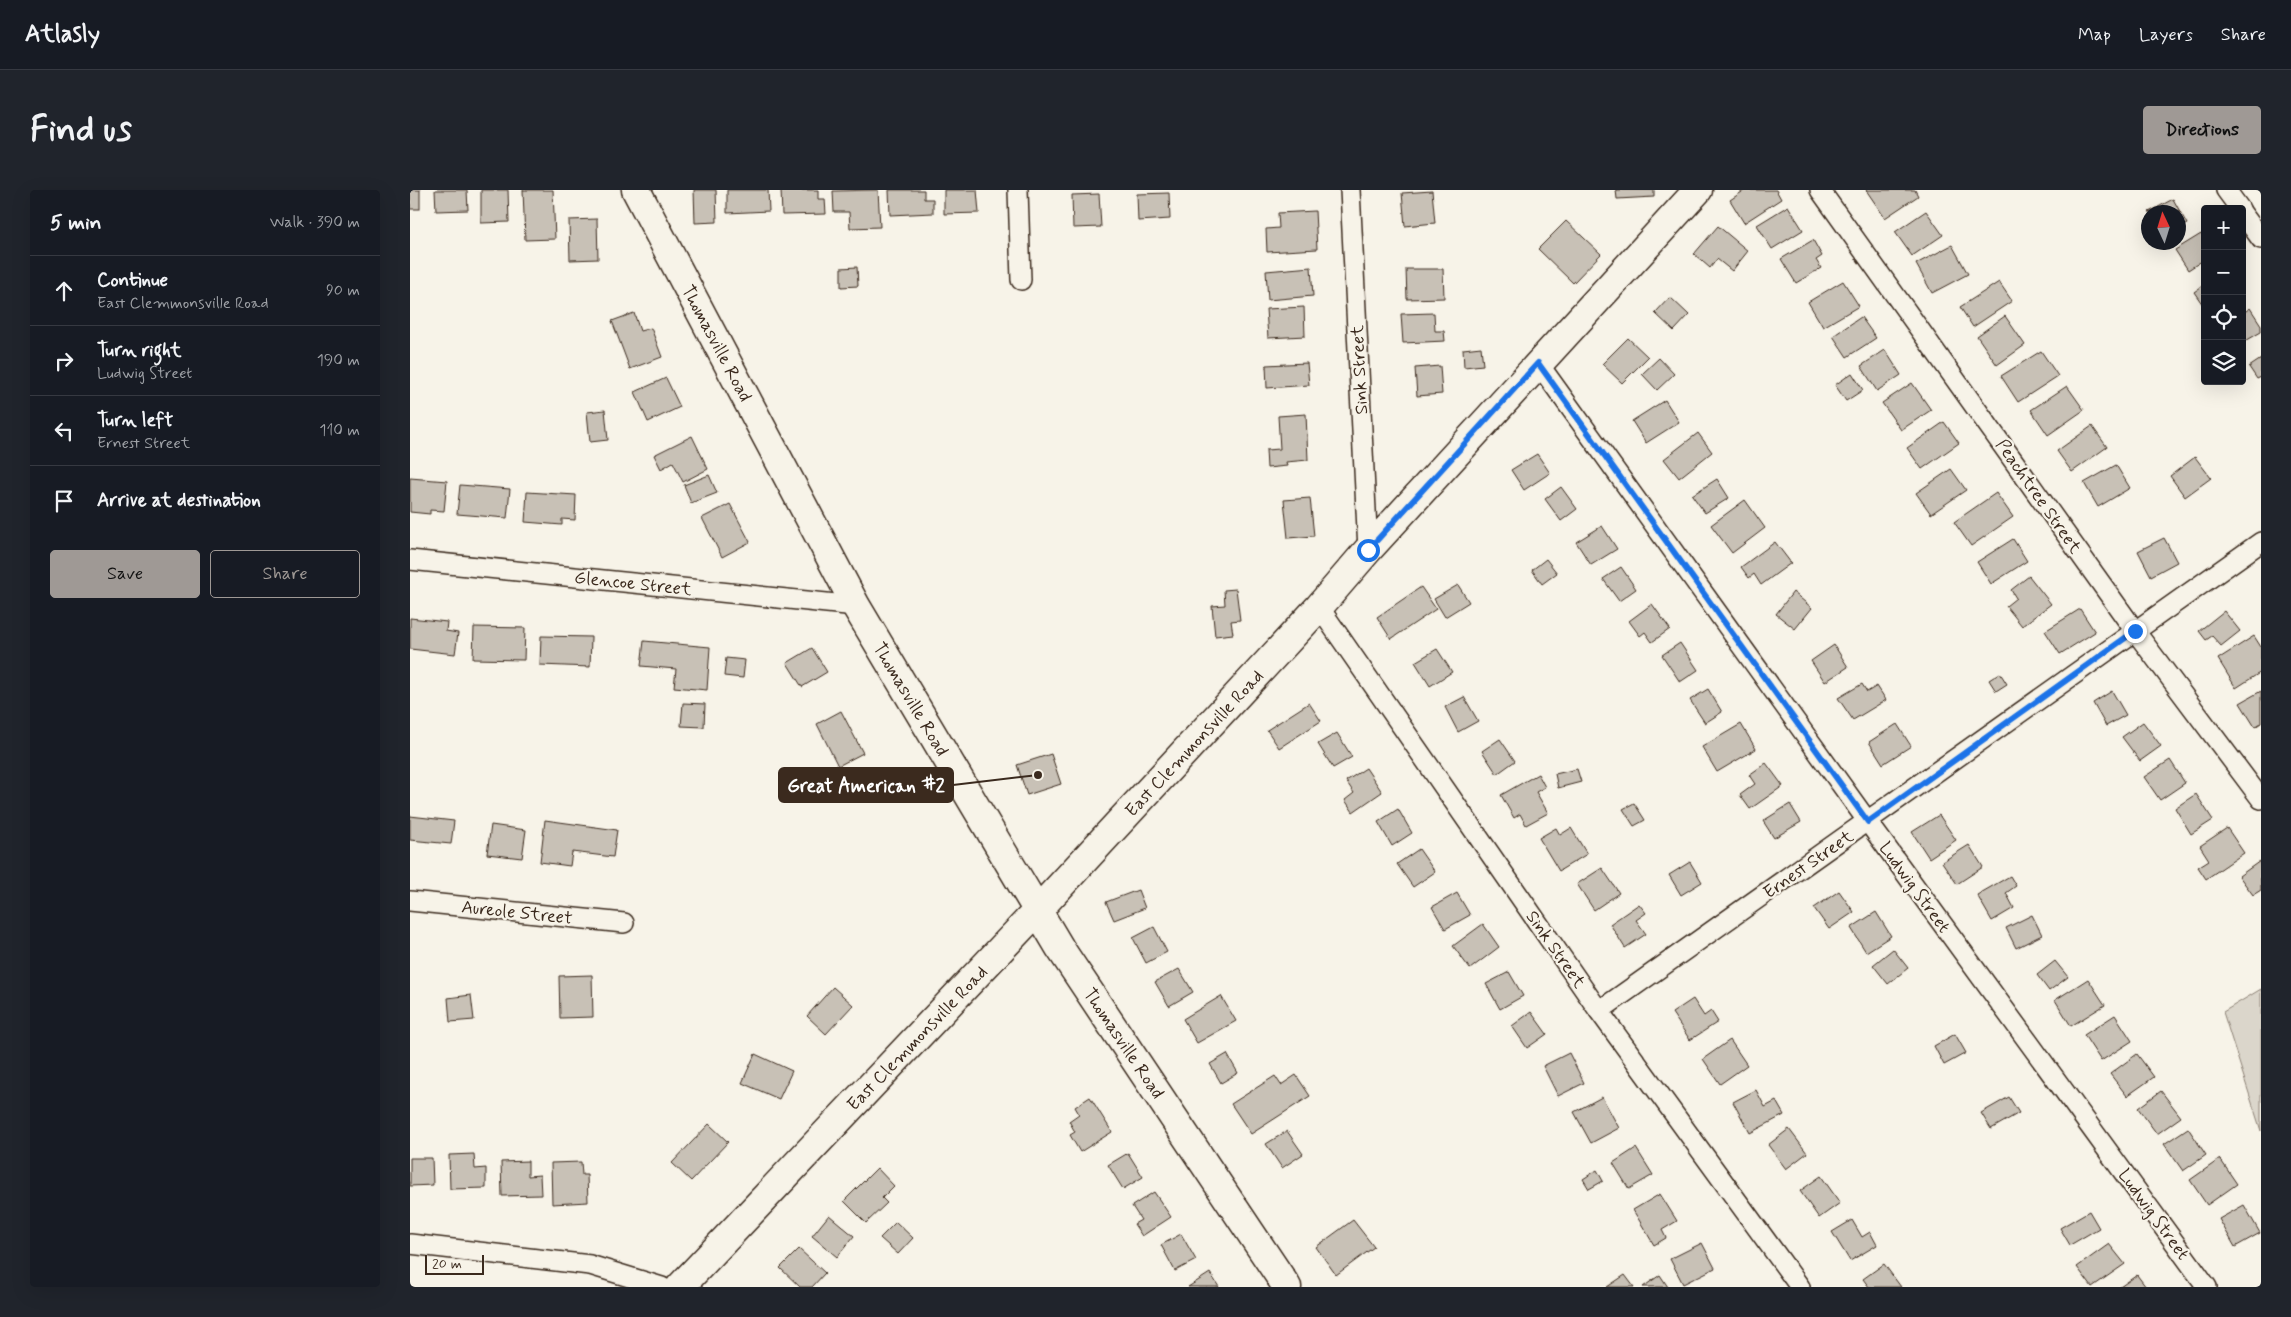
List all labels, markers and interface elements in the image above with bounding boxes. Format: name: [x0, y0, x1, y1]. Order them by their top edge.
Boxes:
text: Atlasly: [25, 19, 100, 50]
text: Map: [2078, 23, 2111, 47]
text: Layers: [2139, 23, 2193, 47]
text: Share: [2221, 23, 2266, 47]
button: Directions: [2143, 106, 2261, 154]
text: Find us: [30, 107, 132, 153]
north arrow: [2141, 205, 2186, 250]
map controls: [2201, 205, 2246, 385]
button: +: [2201, 205, 2246, 250]
text: 5 min: [50, 209, 102, 237]
text: Walk · 390 m: [270, 212, 360, 233]
button: −: [2201, 250, 2246, 295]
text: Continue: [97, 268, 168, 293]
icon: ahead: [50, 277, 78, 305]
text: 90 m: [326, 280, 360, 301]
street label: Thomasville Road: [675, 281, 757, 406]
text: East Clemmonsville Road: [97, 293, 268, 314]
button: locate: [2201, 295, 2246, 340]
street label: Sink Street: [1346, 324, 1374, 415]
text: Turn right: [97, 338, 181, 363]
button: layers: [2201, 340, 2246, 385]
icon: right: [50, 347, 78, 375]
text: 190 m: [317, 350, 360, 371]
text: Ludwig Street: [97, 363, 192, 384]
text: Turn left: [97, 408, 173, 433]
icon: left: [50, 417, 78, 445]
text: 110 m: [319, 420, 360, 441]
text: Ernest Street: [97, 433, 190, 454]
street label: Peachtree Street: [1990, 434, 2087, 559]
icon: arrive: [50, 487, 78, 515]
text: Arrive at destination: [97, 488, 261, 513]
route start: [1357, 539, 1380, 562]
button: Save: [50, 550, 200, 598]
button: Share: [210, 550, 360, 598]
street label: Glencoe Street: [573, 566, 693, 602]
route end: [2124, 620, 2147, 643]
street label: Thomasville Road: [867, 638, 954, 761]
street label: East Clemmonsville Road: [1120, 665, 1269, 822]
callout: Great American #2: [779, 768, 953, 802]
text: Great American #2: [787, 773, 945, 799]
street label: Ernest Street: [1759, 825, 1859, 905]
street label: Ludwig Street: [1873, 837, 1956, 938]
street label: Aureole Street: [460, 895, 574, 931]
street label: Sink Street: [1520, 906, 1591, 993]
street label: East Clemmonsville Road: [842, 961, 993, 1116]
street label: Thomasville Road: [1077, 983, 1169, 1104]
street label: Ludwig Street: [2112, 1164, 2195, 1265]
scale bar: [425, 1252, 484, 1275]
text: 20 m: [432, 1255, 462, 1273]

